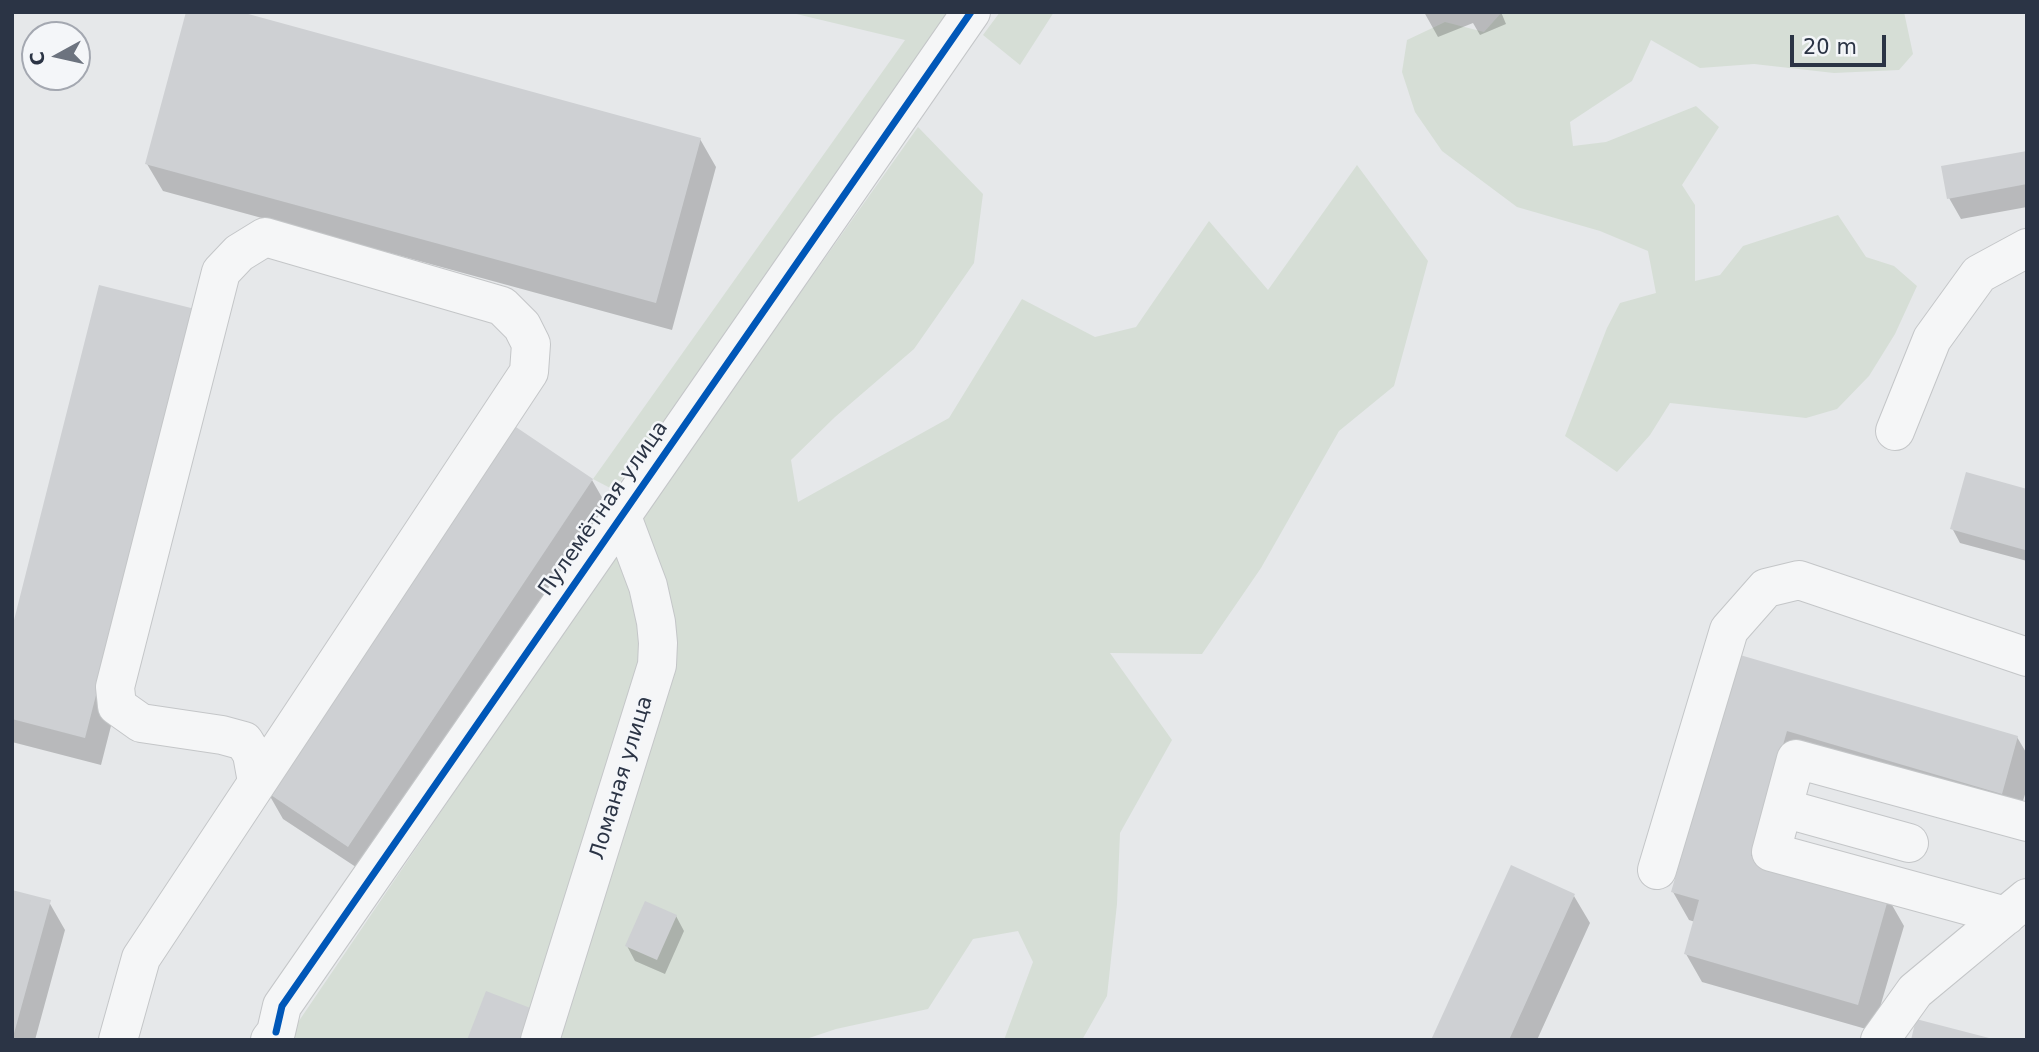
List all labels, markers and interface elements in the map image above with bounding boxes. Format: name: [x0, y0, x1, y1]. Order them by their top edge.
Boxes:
north arrow: [21, 21, 91, 91]
scale bar: [1794, 21, 1890, 65]
text: 20 m: [1803, 35, 1857, 59]
text: С: [25, 50, 49, 67]
street label: Пулемётная улица: [534, 417, 674, 601]
street label: Ломаная улица: [585, 693, 659, 863]

